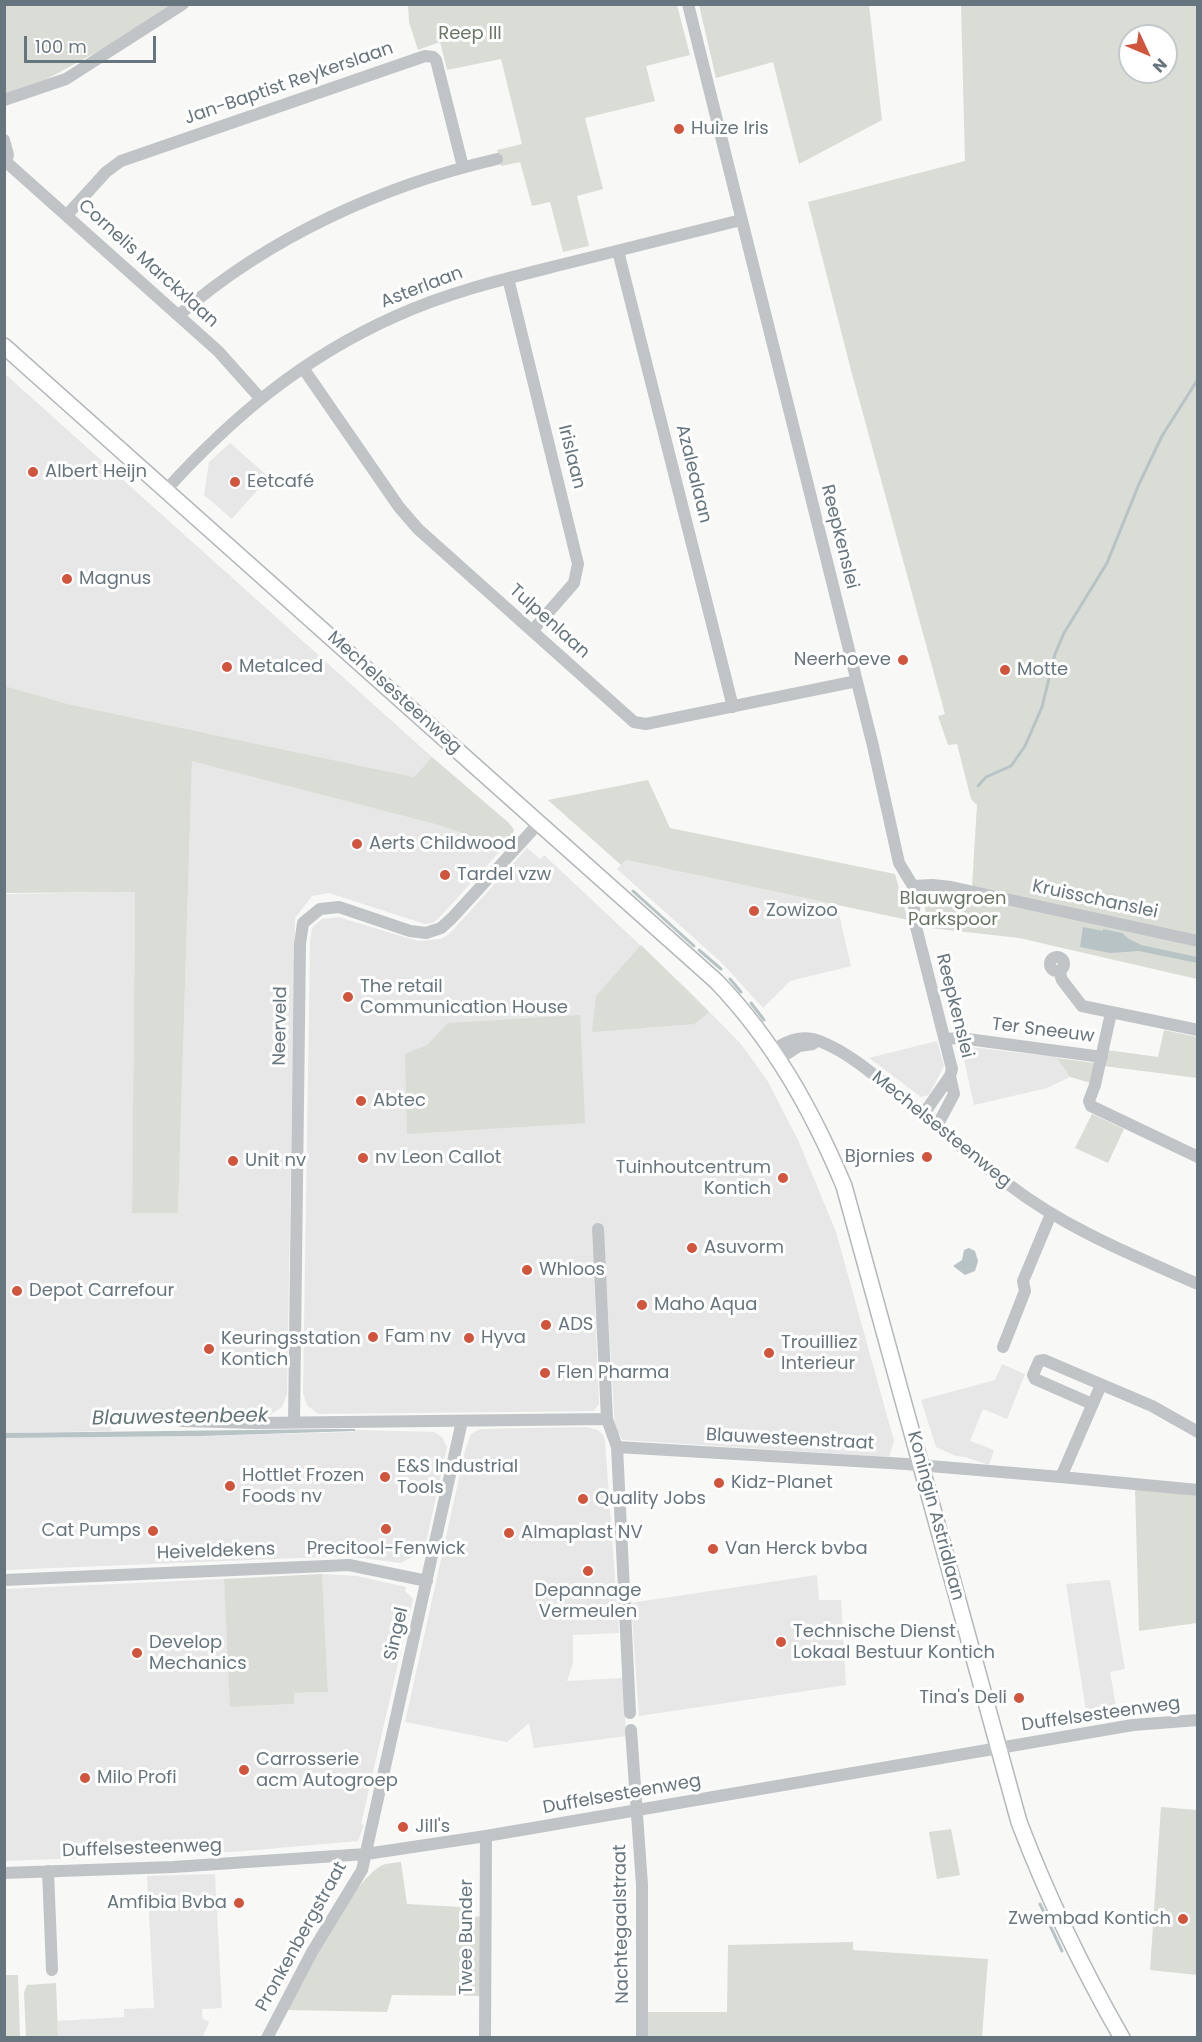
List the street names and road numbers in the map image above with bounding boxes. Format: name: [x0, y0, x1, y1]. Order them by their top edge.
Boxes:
street label: Jan-Baptist Reykerslaan: [182, 38, 396, 130]
street label: Cornelis Marckxlaan: [73, 195, 223, 333]
street label: Asterlaan: [378, 262, 466, 314]
street label: Irislaan: [553, 423, 589, 491]
street label: Azalealaan: [670, 423, 716, 525]
street label: Reepkenslei: [816, 483, 862, 591]
street label: Tulpenlaan: [504, 580, 594, 664]
street label: Mechelsesteenweg: [322, 627, 466, 759]
street label: Kruisschanslei: [1030, 876, 1160, 924]
street label: Reepkenslei: [931, 952, 977, 1060]
street label: Neerveld: [270, 986, 292, 1066]
street label: Ter Sneeuw: [991, 1014, 1095, 1048]
street label: Mechelsesteenweg: [867, 1067, 1015, 1193]
street label: Blauwesteenstraat: [705, 1425, 875, 1455]
street label: Koningin Astridlaan: [902, 1429, 968, 1603]
street label: Heiveldekens: [156, 1539, 276, 1565]
street label: Singel: [380, 1605, 414, 1663]
street label: Duffelsesteenweg: [1020, 1693, 1182, 1737]
street label: Duffelsesteenweg: [541, 1770, 703, 1820]
street label: Duffelsesteenweg: [62, 1835, 222, 1863]
street label: Nachtegaalstraat: [610, 1844, 634, 2004]
street label: Pronkenbergstraat: [252, 1858, 352, 2016]
street label: Twee Bunder: [456, 1879, 478, 1995]

